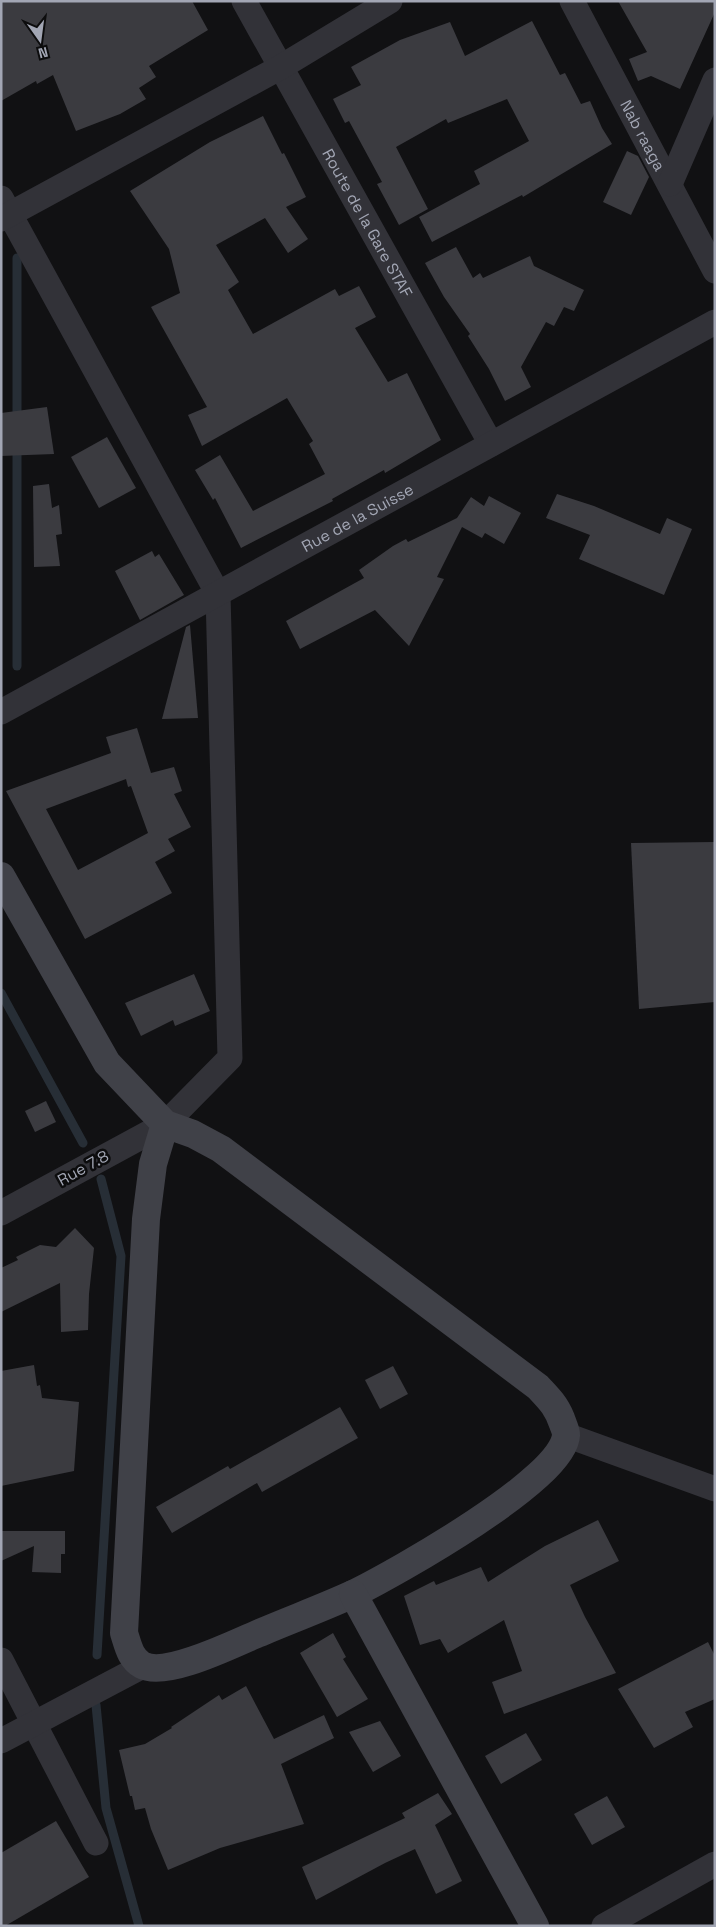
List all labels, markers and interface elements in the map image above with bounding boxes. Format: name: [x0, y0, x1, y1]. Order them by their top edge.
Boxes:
north arrow: [15, 15, 65, 65]
text: N: [36, 43, 50, 62]
street label: Nab raaga: [616, 96, 671, 175]
street label: Route de la Gare STAF: [318, 145, 418, 301]
street label: Rue de la Suisse: [298, 478, 417, 556]
street label: Rue 7.8: [54, 1145, 112, 1191]

